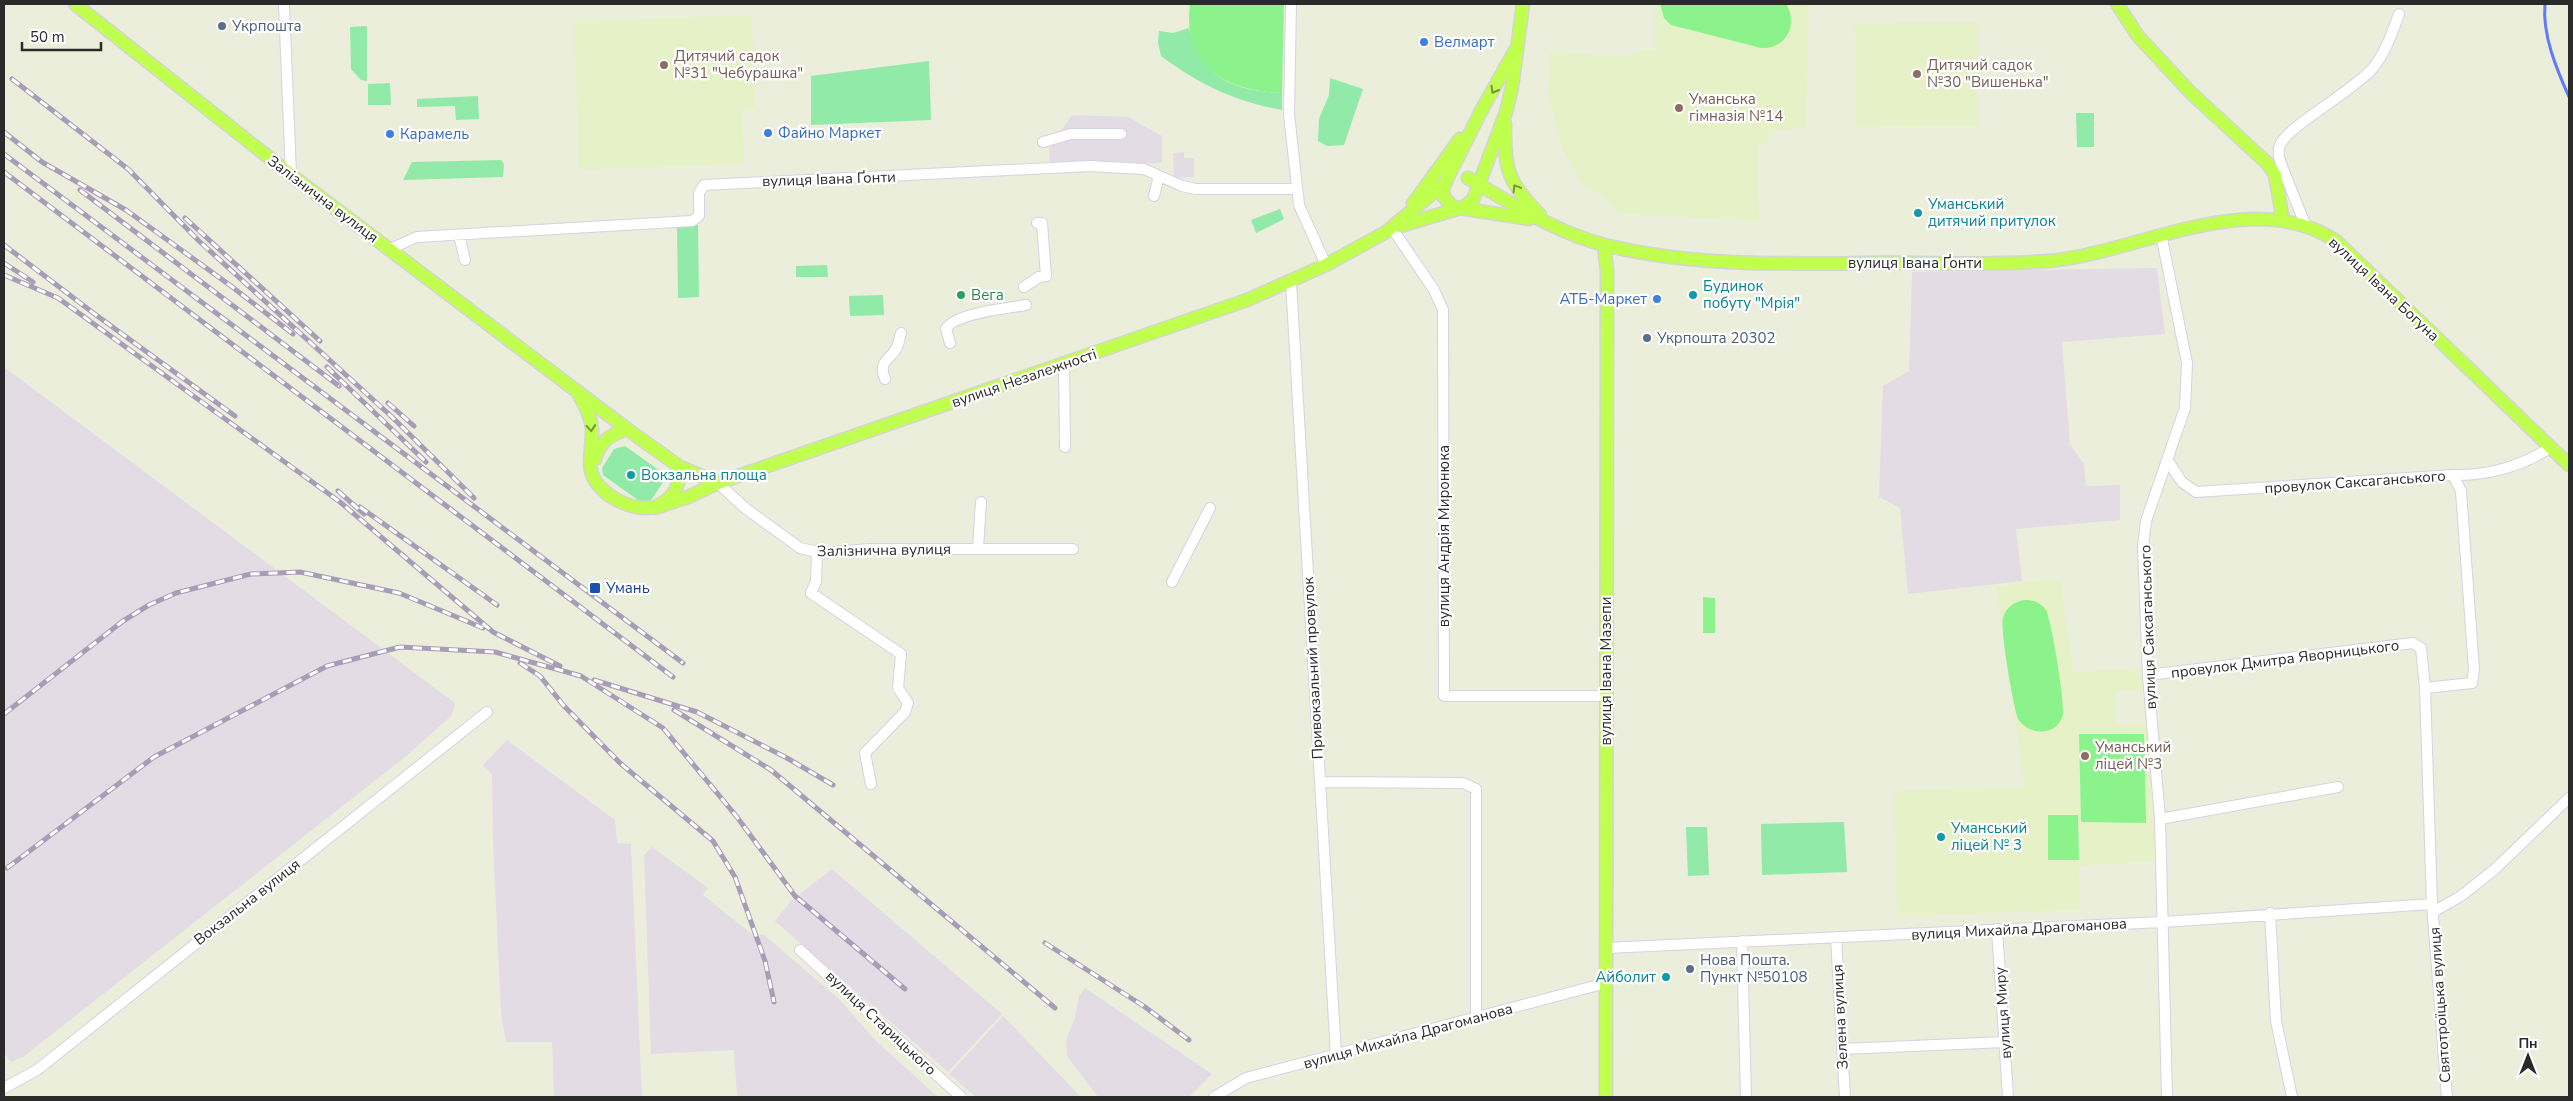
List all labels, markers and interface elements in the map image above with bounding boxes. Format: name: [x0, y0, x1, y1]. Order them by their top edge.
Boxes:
place label: Укрпошта: [231, 16, 302, 36]
scale bar: [22, 20, 101, 52]
marker: Укрпошта: [216, 20, 228, 32]
text: 50 m: [30, 27, 65, 47]
place label: Велмарт: [1434, 32, 1495, 52]
marker: Велмарт: [1418, 36, 1430, 48]
place label: Дитячий садок №31 "Чебурашка": [674, 46, 803, 83]
place label: Дитячий садок №30 "Вишенька": [1927, 55, 2049, 92]
marker: Дитячий садок №31 "Чебурашка": [658, 59, 670, 71]
marker: Дитячий садок №30 "Вишенька": [1911, 68, 1923, 80]
one-way arrow: [1490, 84, 1500, 93]
place label: Уманська гімназія №14: [1688, 89, 1783, 126]
marker: Уманська гімназія №14: [1673, 102, 1685, 114]
place label: Файно Маркет: [778, 123, 881, 143]
place label: Карамель: [400, 124, 469, 144]
marker: Файно Маркет: [762, 127, 774, 139]
marker: Карамель: [384, 128, 396, 140]
street label: Залізнична вулиця: [263, 151, 383, 247]
street label: вулиця Івана Ґонти: [762, 167, 896, 191]
one-way arrow: [1513, 184, 1523, 193]
place label: Уманський дитячий притулок: [1927, 194, 2056, 231]
marker: Уманський дитячий притулок: [1912, 207, 1924, 219]
street label: вулиця Івана Богуна: [2324, 232, 2444, 346]
street label: вулиця Івана Ґонти: [1848, 253, 1982, 273]
place label: Будинок побуту "Мрія": [1703, 276, 1800, 313]
place label: Вега: [971, 285, 1004, 305]
marker: Вега: [955, 289, 967, 301]
place label: АТБ-Маркет: [1560, 289, 1647, 309]
marker: Будинок побуту "Мрія": [1687, 289, 1699, 301]
marker: АТБ-Маркет: [1651, 293, 1663, 305]
place label: Укрпошта 20302: [1656, 328, 1776, 348]
marker: Укрпошта 20302: [1641, 332, 1653, 344]
street label: вулиця Незалежності: [949, 344, 1099, 412]
one-way arrow: [585, 425, 596, 433]
street label: вулиця Андрія Миронюка: [1434, 445, 1454, 627]
place label: Вокзальна площа: [641, 465, 767, 485]
street label: провулок Саксаганського: [2264, 466, 2446, 498]
marker: Вокзальна площа: [625, 469, 637, 481]
street label: Залізнична вулиця: [817, 539, 951, 561]
street label: вулиця Саксаганського: [2135, 544, 2161, 710]
street label: Привокзальний провулок: [1298, 576, 1328, 760]
place label: Умань: [605, 578, 650, 598]
marker: Умань: [588, 581, 602, 595]
street label: вулиця Івана Мазепи: [1596, 597, 1616, 745]
street label: провулок Дмитра Яворницького: [2170, 635, 2400, 683]
place label: Уманський ліцей №3: [2094, 737, 2171, 774]
marker: Уманський ліцей №3: [2079, 750, 2091, 762]
place label: Уманський ліцей № 3: [1950, 818, 2027, 855]
marker: Уманський ліцей № 3: [1935, 831, 1947, 843]
street label: Вокзальна вулиця: [190, 854, 304, 950]
street label: вулиця Михайла Драгоманова: [1911, 913, 2127, 945]
street label: Святотроїцька вулиця: [2425, 926, 2455, 1084]
place label: Нова Пошта. Пункт №50108: [1700, 950, 1808, 987]
marker: Нова Пошта. Пункт №50108: [1684, 963, 1696, 975]
street label: Зелена вулиця: [1827, 964, 1853, 1070]
street label: вулиця Старицького: [821, 966, 941, 1080]
street label: вулиця Миру: [1990, 966, 2016, 1060]
place label: Айболит: [1595, 967, 1656, 987]
marker: Айболит: [1660, 971, 1672, 983]
street label: вулиця Михайла Драгоманова: [1301, 998, 1515, 1074]
north arrow: [2503, 1031, 2553, 1081]
text: Пн: [2518, 1034, 2538, 1053]

